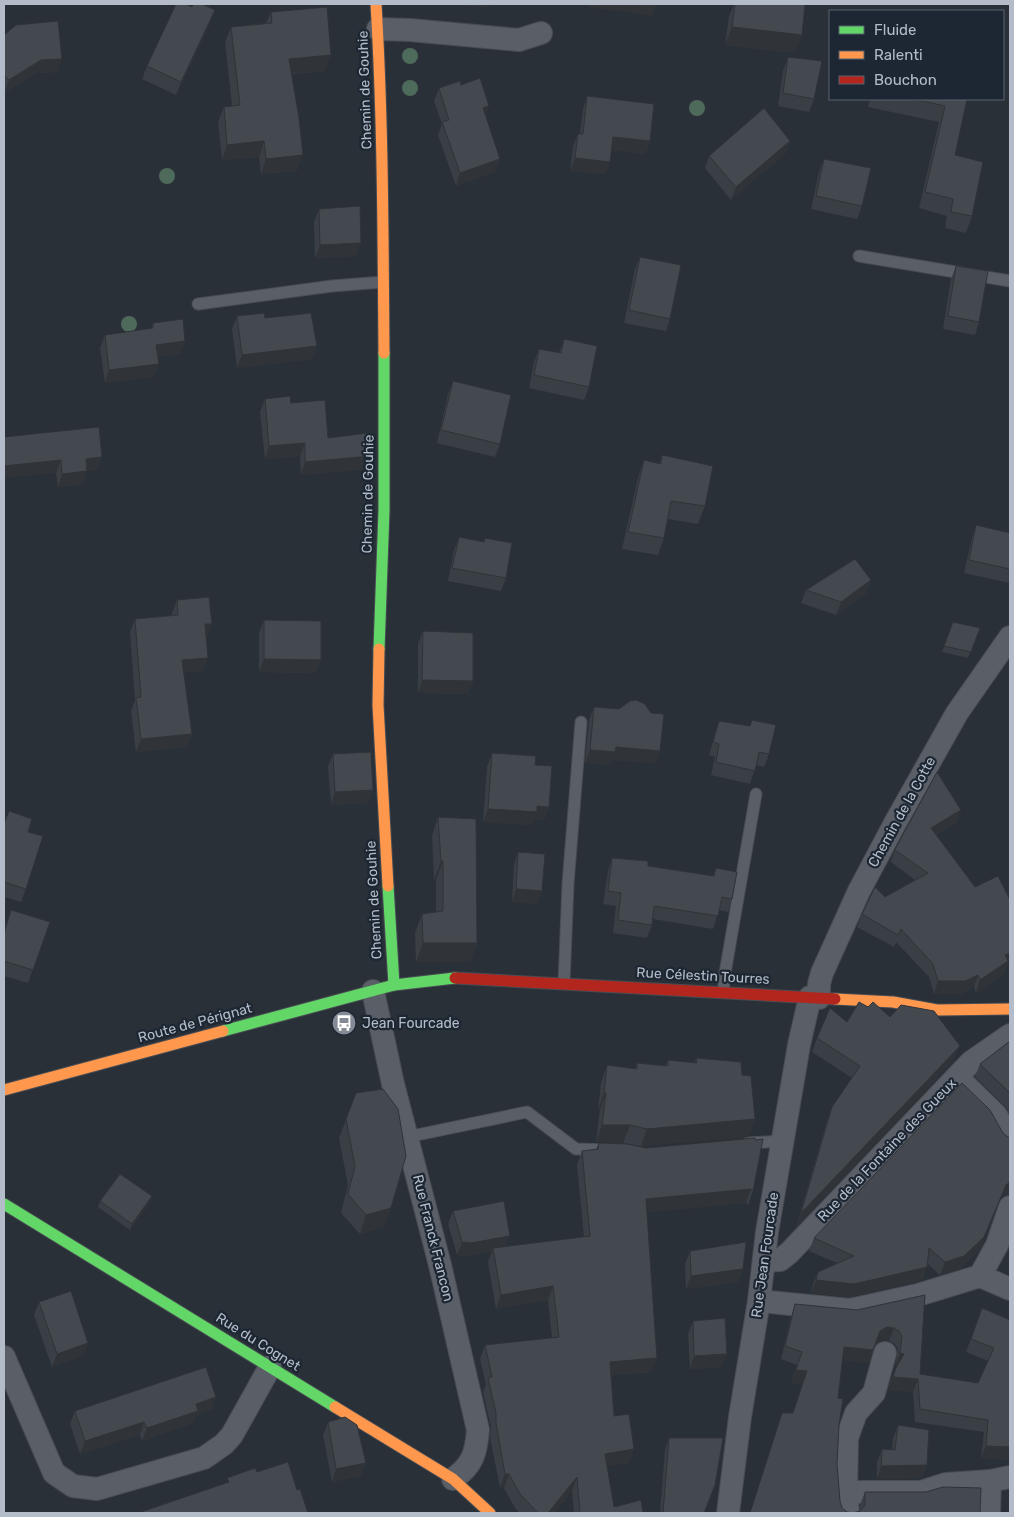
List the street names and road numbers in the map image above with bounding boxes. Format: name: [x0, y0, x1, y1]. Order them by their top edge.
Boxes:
street label: Chemin de Gouhie: [354, 30, 376, 150]
street label: Chemin de Gouhie: [358, 434, 378, 554]
street label: Chemin de la Cotte: [865, 754, 939, 870]
street label: Chemin de Gouhie: [362, 840, 386, 960]
street label: Rue Célestin Tourres: [636, 964, 770, 988]
street label: Route de Pérignat: [136, 999, 254, 1046]
street label: Rue de la Fontaine des Gueux: [814, 1075, 960, 1225]
street label: Rue Franck Francon: [409, 1173, 457, 1303]
street label: Rue Jean Fourcade: [748, 1191, 782, 1319]
street label: Rue du Cognet: [213, 1309, 304, 1375]

